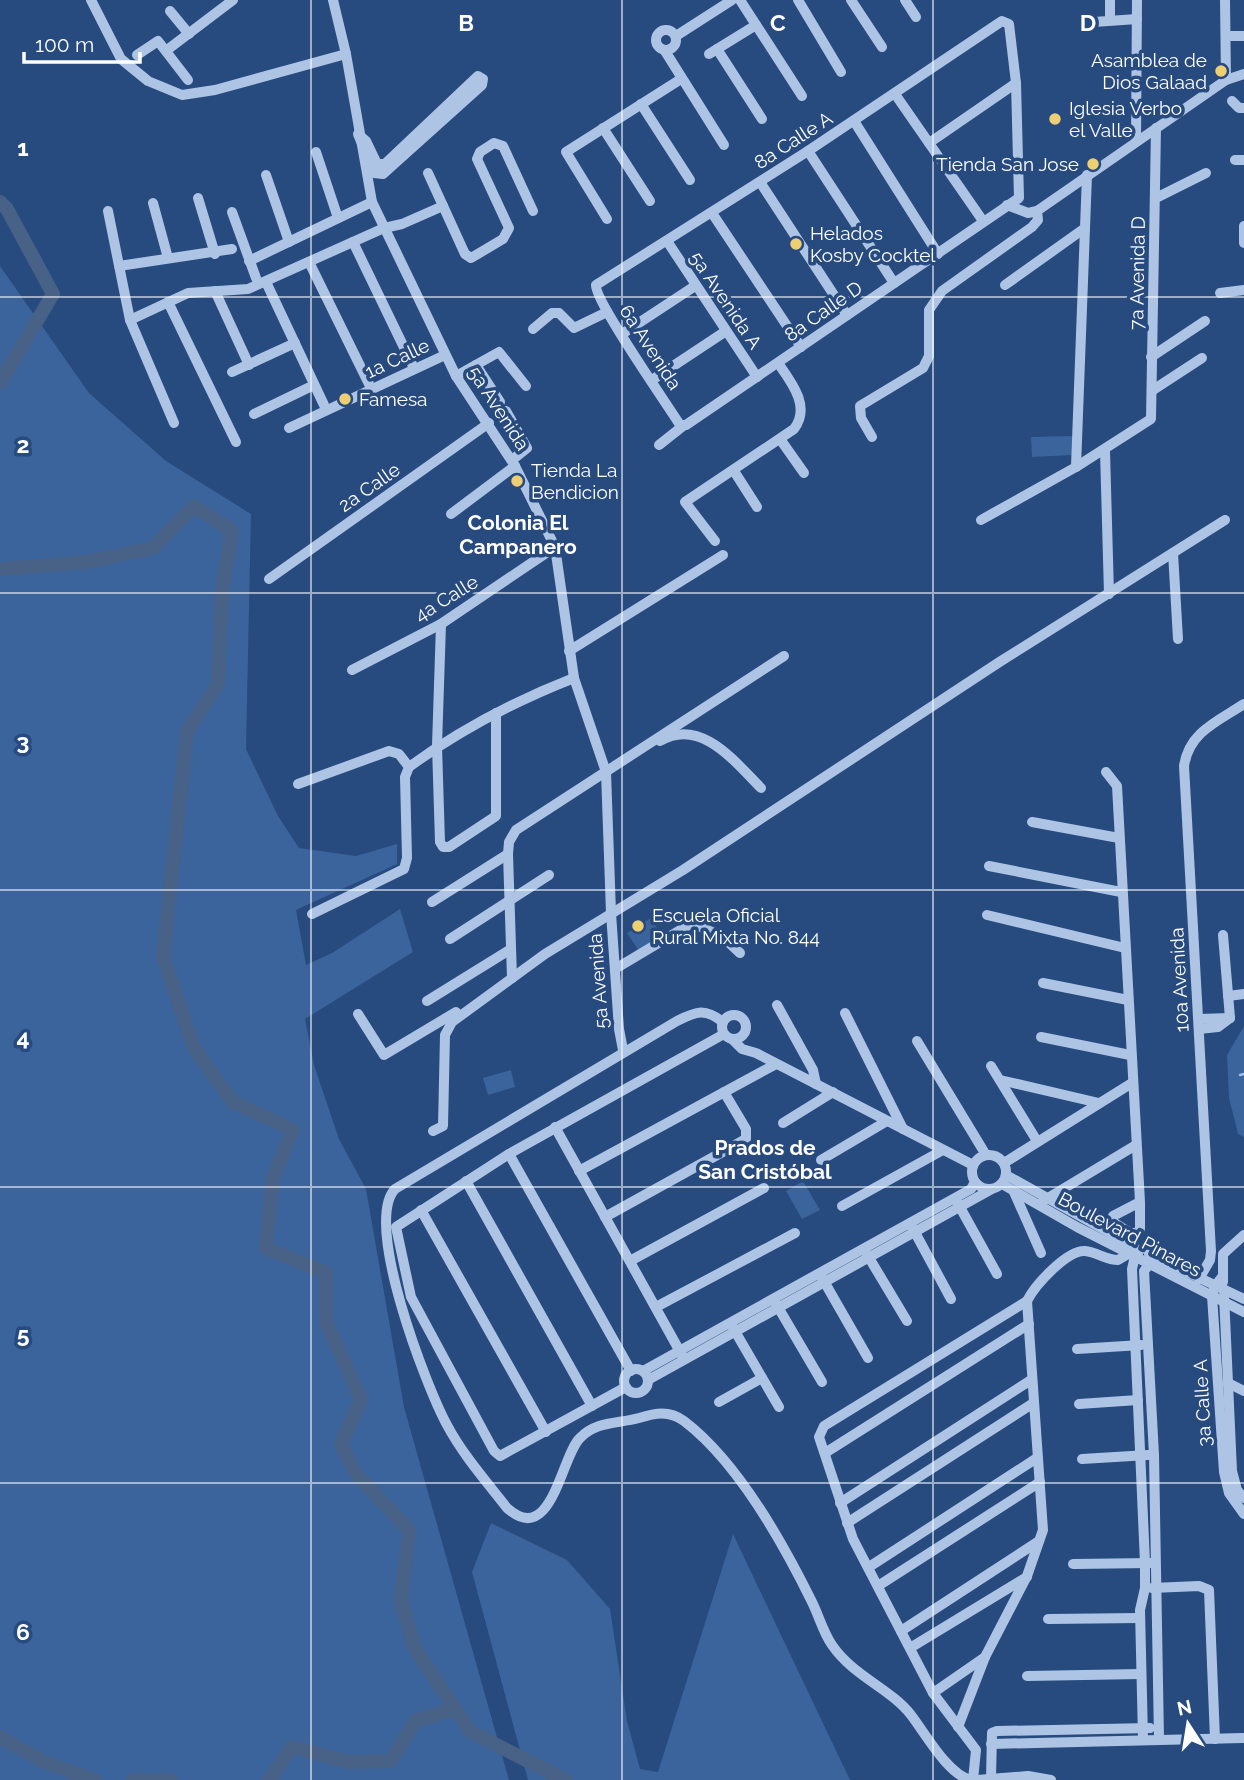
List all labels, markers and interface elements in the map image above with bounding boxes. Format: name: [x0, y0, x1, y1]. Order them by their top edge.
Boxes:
text: B: [458, 9, 474, 36]
text: C: [770, 9, 786, 36]
text: D: [1080, 9, 1096, 36]
scale bar: [24, 21, 140, 65]
text: 100 m: [35, 32, 94, 57]
place label: Asamblea de Dios Galaad: [1091, 49, 1207, 93]
marker: Asamblea de Dios Galaad: [1213, 63, 1229, 79]
place label: Iglesia Verbo el Valle: [1069, 97, 1182, 141]
street label: 8a Calle A: [750, 107, 836, 173]
marker: Iglesia Verbo el Valle: [1047, 111, 1063, 127]
text: 1: [17, 134, 29, 161]
place label: Tienda San Jose: [936, 153, 1079, 175]
marker: Tienda San Jose: [1085, 156, 1101, 172]
street label: 7a Avenida D: [1125, 216, 1149, 330]
place label: Helados Kosby Cocktel: [810, 222, 936, 266]
marker: Helados Kosby Cocktel: [788, 236, 804, 252]
street label: 5a Avenida A: [685, 247, 767, 353]
street label: 8a Calle D: [780, 276, 866, 346]
street label: 6a Avenida: [615, 300, 687, 394]
street label: 1a Calle: [361, 334, 433, 382]
street label: 5a Avenida: [464, 362, 534, 454]
place label: Famesa: [359, 388, 427, 410]
marker: Famesa: [337, 391, 353, 407]
text: 2: [17, 431, 29, 458]
street label: 2a Calle: [334, 458, 404, 516]
place label: Tienda La Bendicion: [531, 459, 619, 503]
marker: Tienda La Bendicion: [509, 473, 525, 489]
district label: Colonia El Campanero: [459, 510, 577, 559]
street label: 4a Calle: [410, 570, 482, 626]
text: 3: [17, 728, 29, 755]
place label: Escuela Oficial Rural Mixta No. 844: [652, 904, 820, 948]
marker: Escuela Oficial Rural Mixta No. 844: [630, 918, 646, 934]
street label: 10a Avenida: [1165, 927, 1193, 1033]
street label: 5a Avenida: [584, 933, 612, 1029]
text: 4: [16, 1024, 30, 1051]
district label: Prados de San Cristóbal: [698, 1135, 832, 1184]
street label: Boulevard Pinares: [1055, 1187, 1205, 1281]
text: 5: [17, 1321, 30, 1348]
street label: 3a Calle A: [1189, 1359, 1215, 1447]
text: 6: [16, 1618, 30, 1645]
north arrow: [1153, 1689, 1223, 1759]
text: N: [1175, 1695, 1194, 1720]

